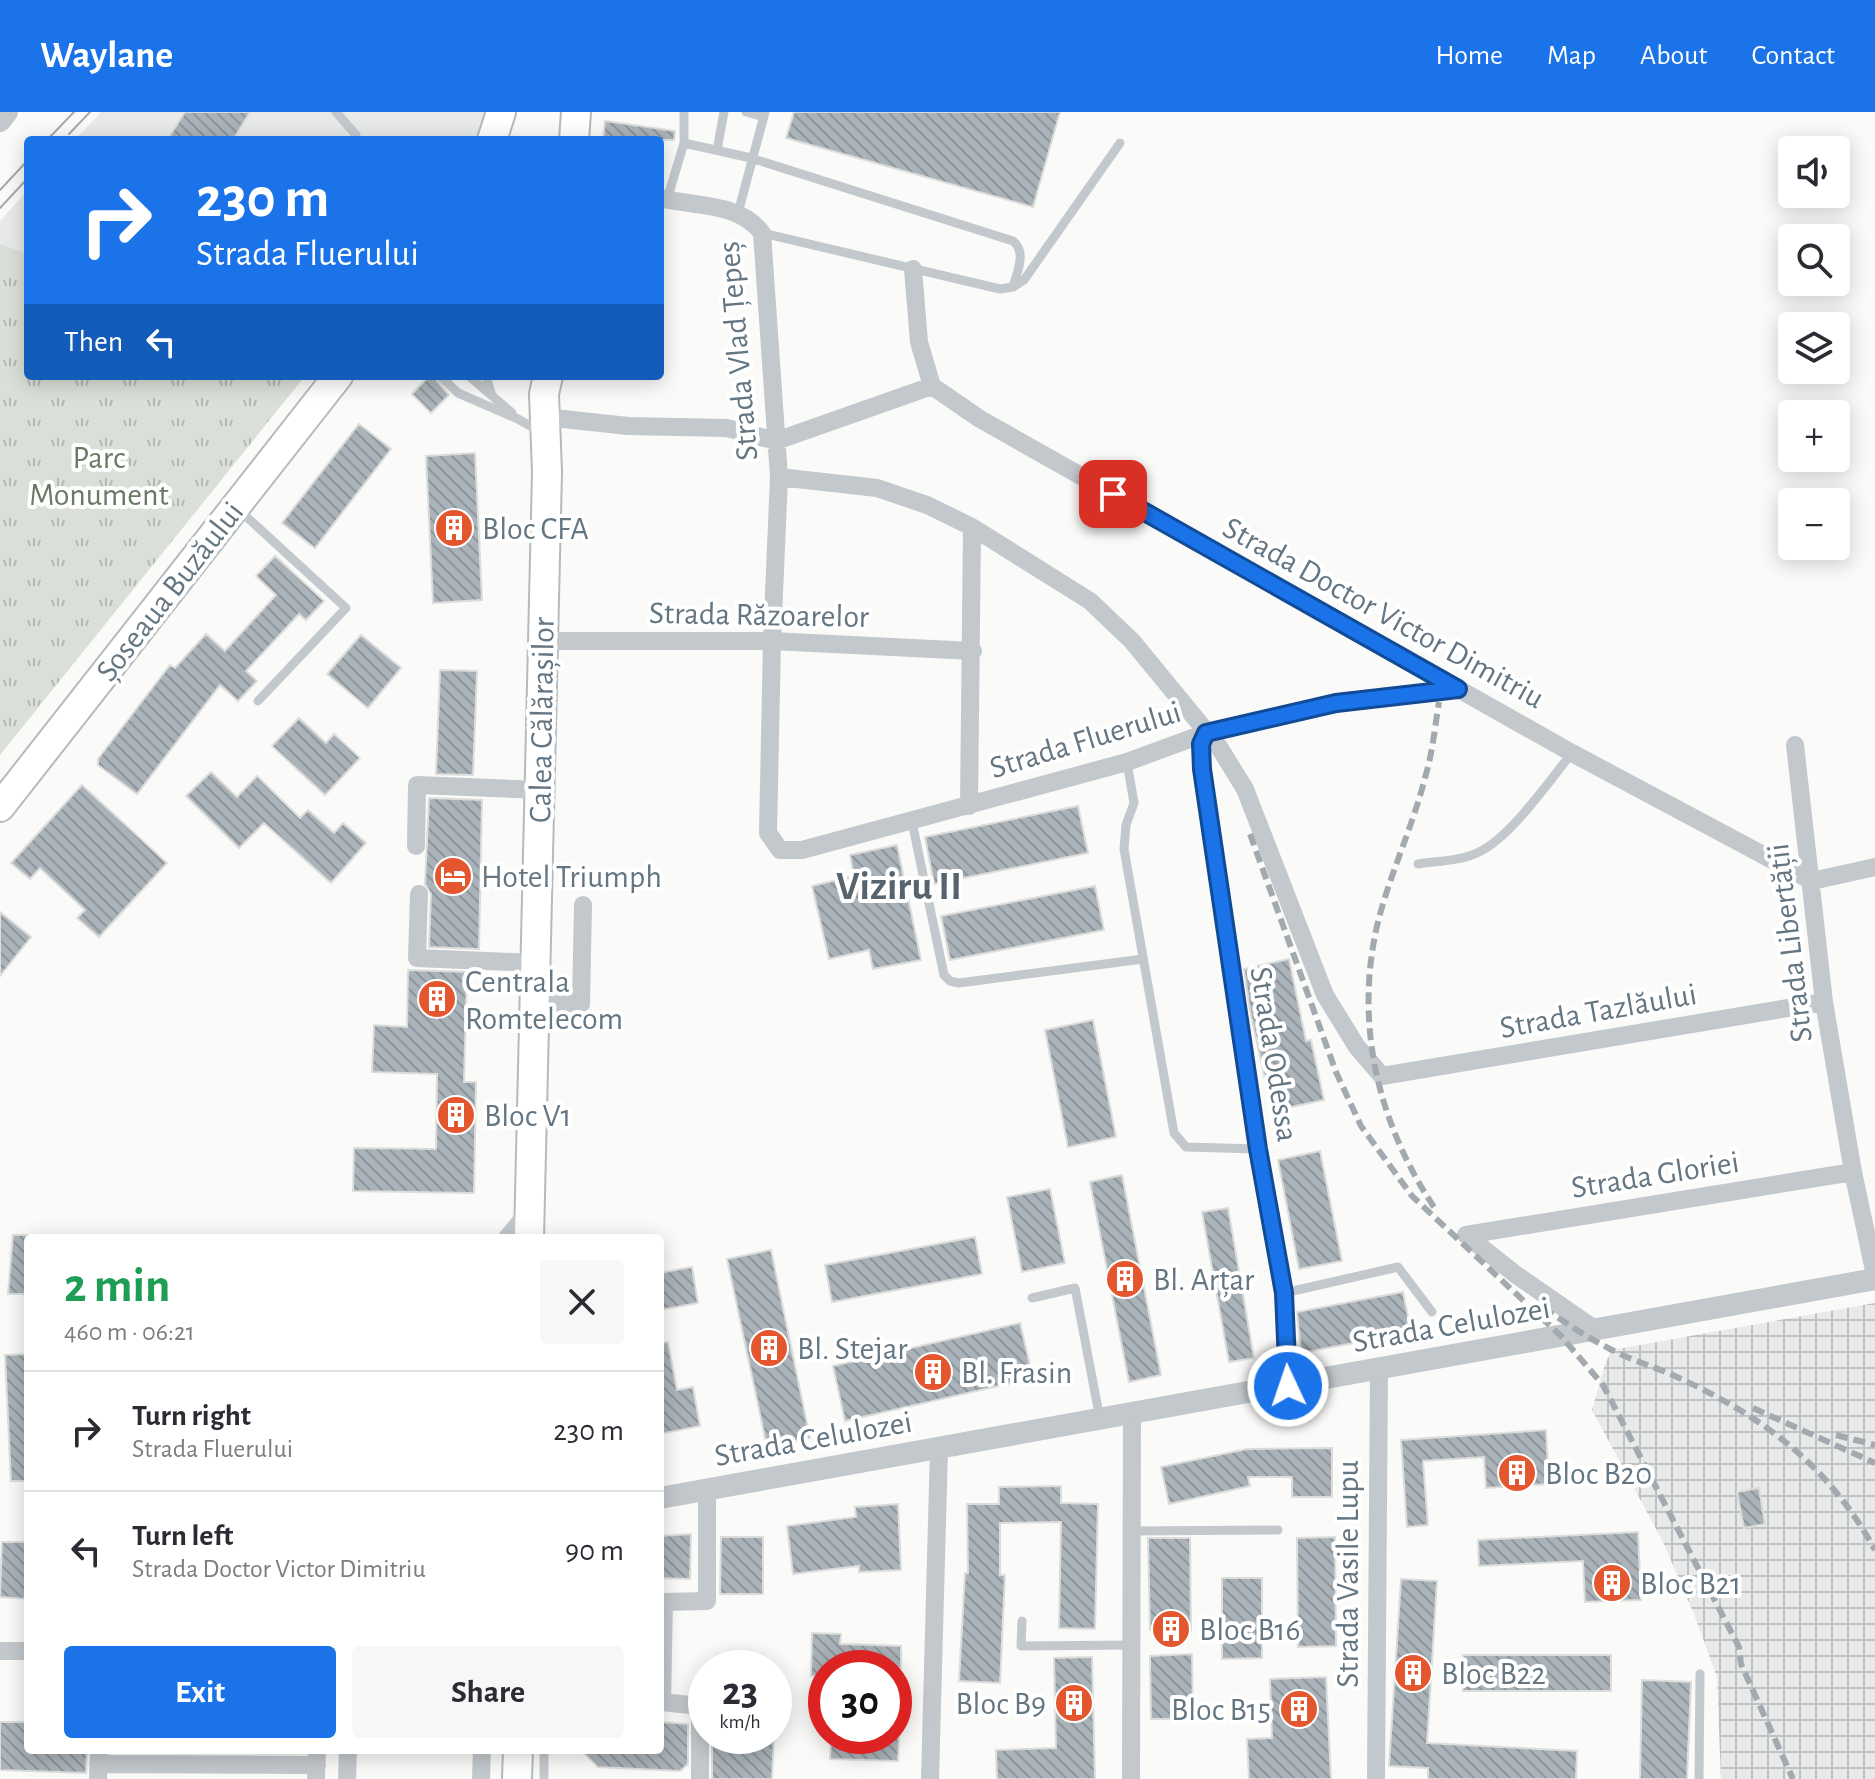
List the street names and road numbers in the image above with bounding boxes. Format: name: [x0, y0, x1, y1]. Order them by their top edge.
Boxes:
street label: Strada Vlad Țepeș: [712, 240, 766, 462]
street label: Șoseaua Buzăului: [90, 496, 251, 688]
street label: Strada Doctor Victor Dimitriu: [1218, 511, 1549, 714]
street label: Strada Răzoarelor: [649, 597, 870, 633]
street label: Calea Călărașilor: [524, 616, 562, 823]
street label: Strada Fluerului: [986, 696, 1185, 784]
street label: Strada Libertății: [1762, 841, 1820, 1044]
street label: Strada Odessa: [1244, 964, 1304, 1144]
street label: Strada Tazlăului: [1497, 978, 1699, 1044]
street label: Strada Gloriei: [1569, 1146, 1741, 1204]
street label: Strada Celulozei: [1350, 1292, 1552, 1358]
street label: Strada Celulozei: [712, 1406, 914, 1472]
street label: Strada Vasile Lupu: [1332, 1460, 1364, 1688]

